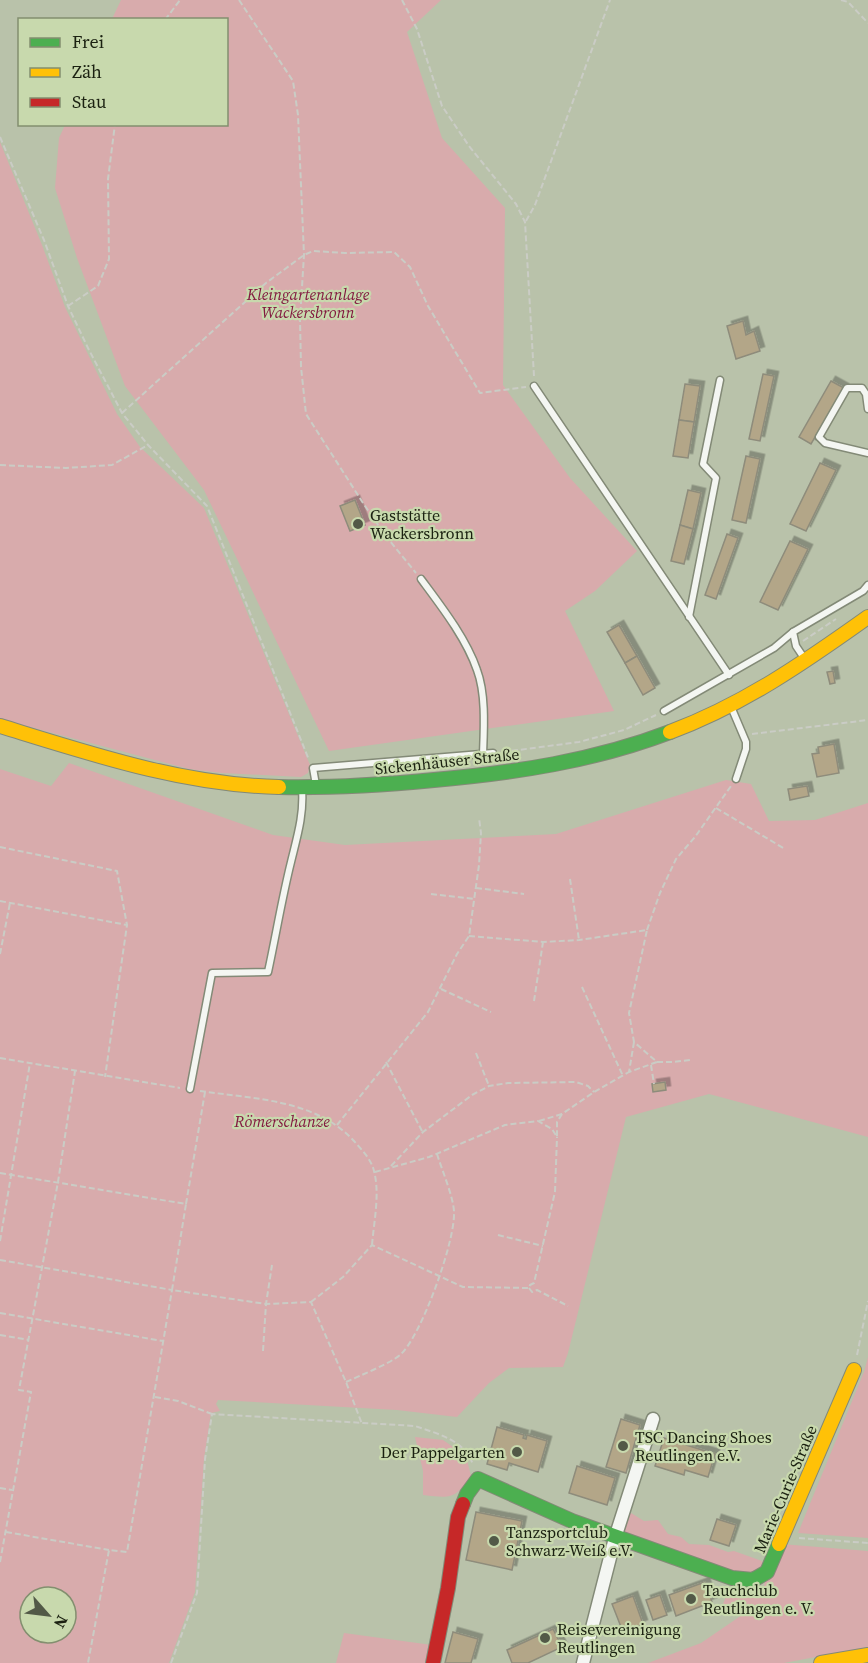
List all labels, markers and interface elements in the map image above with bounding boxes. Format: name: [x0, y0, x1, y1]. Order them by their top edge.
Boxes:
legend: [18, 18, 228, 126]
text: Frei: [72, 29, 104, 54]
text: Zäh: [72, 59, 102, 84]
text: Stau: [72, 89, 107, 114]
park label: Kleingartenanlage Wackersbronn: [246, 283, 370, 323]
place label: Gaststätte Wackersbronn: [370, 504, 474, 544]
marker: Gaststätte Wackersbronn: [351, 517, 365, 531]
street label: Sickenhäuser Straße: [374, 742, 520, 780]
park label: Römerschanze: [233, 1110, 330, 1132]
street label: Marie-Curie-Straße: [748, 1422, 822, 1556]
place label: TSC Dancing Shoes Reutlingen e.V.: [635, 1426, 772, 1466]
marker: TSC Dancing Shoes Reutlingen e.V.: [616, 1439, 630, 1453]
place label: Der Pappelgarten: [380, 1441, 505, 1463]
marker: Der Pappelgarten: [510, 1445, 524, 1459]
place label: Tanzsportclub Schwarz-Weiß e.V.: [506, 1521, 633, 1561]
marker: Tanzsportclub Schwarz-Weiß e.V.: [487, 1534, 501, 1548]
place label: Tauchclub Reutlingen e. V.: [703, 1579, 814, 1619]
north arrow: [18, 1585, 78, 1645]
marker: Tauchclub Reutlingen e. V.: [684, 1592, 698, 1606]
text: N: [49, 1612, 74, 1633]
place label: Reisevereinigung Reutlingen: [557, 1618, 681, 1658]
marker: Reisevereinigung Reutlingen: [538, 1631, 552, 1645]

